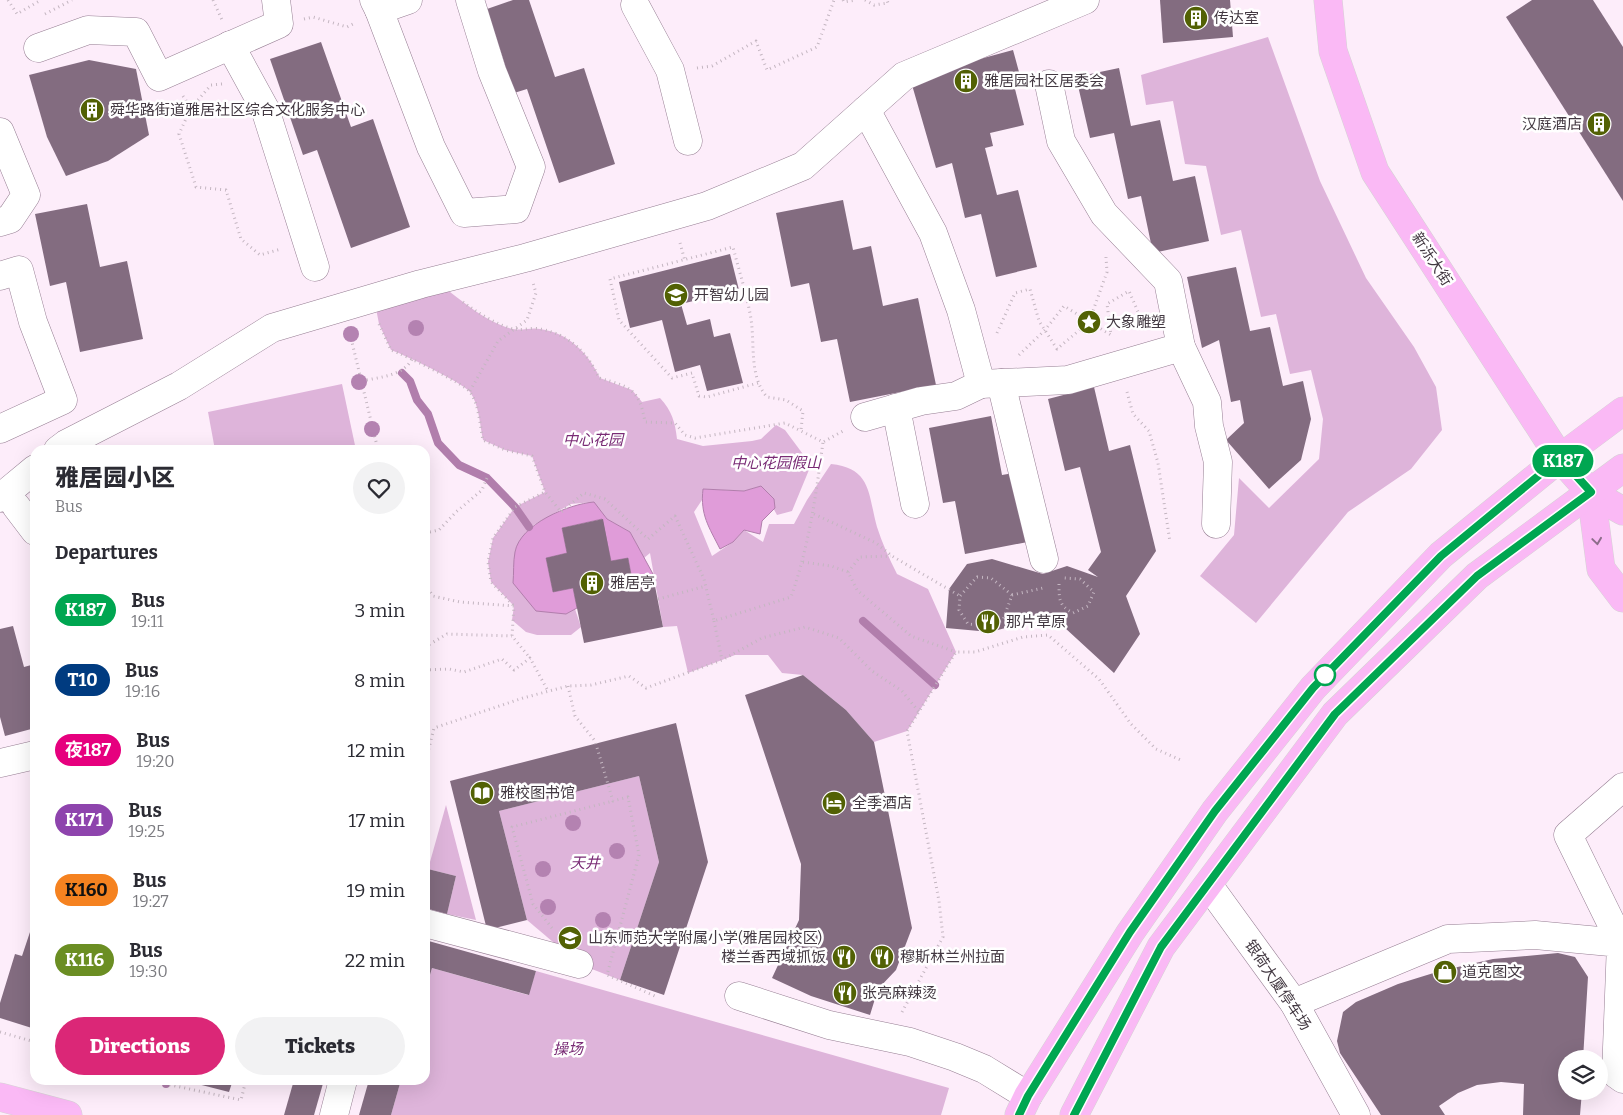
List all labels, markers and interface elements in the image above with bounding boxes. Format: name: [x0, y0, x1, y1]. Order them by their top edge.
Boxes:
building icon: 传达室: [1183, 5, 1209, 31]
place label: 传达室: [1214, 9, 1259, 27]
building icon: 雅居园社区居委会: [953, 68, 979, 94]
place label: 雅居园社区居委会: [984, 72, 1104, 90]
building icon: 舜华路街道雅居社区综合文化服务中心: [79, 97, 105, 123]
place label: 舜华路街道雅居社区综合文化服务中心: [110, 101, 365, 119]
building icon: 汉庭酒店: [1586, 111, 1612, 137]
place label: 汉庭酒店: [1522, 115, 1582, 133]
street label: 新泺大街: [1408, 229, 1456, 289]
school or university icon: 开智幼儿园: [663, 282, 689, 308]
place label: 开智幼儿园: [694, 286, 769, 304]
place icon: 大象雕塑: [1076, 309, 1102, 335]
place label: 大象雕塑: [1106, 313, 1166, 331]
park label: 中心花园: [563, 431, 625, 449]
line badge: K187: [1528, 445, 1598, 477]
text: K187: [1542, 450, 1584, 472]
park label: 中心花园假山: [731, 454, 822, 472]
button: heart: [353, 462, 405, 514]
text: 雅居园小区: [55, 464, 175, 492]
text: Bus: [55, 497, 83, 516]
one-way arrow: [1591, 537, 1602, 545]
text: Departures: [55, 541, 158, 564]
building icon: 雅居亭: [579, 570, 605, 596]
place label: 雅居亭: [610, 574, 655, 592]
text: Bus: [131, 589, 165, 612]
text: K187: [65, 599, 106, 621]
text: 3 min: [355, 599, 405, 622]
restaurant icon: 那片草原: [975, 609, 1001, 635]
text: 19:11: [131, 612, 163, 631]
place label: 那片草原: [1006, 613, 1066, 631]
text: Bus: [125, 659, 159, 682]
unlabelled marker: [1314, 664, 1336, 686]
text: T10: [67, 669, 98, 691]
text: 8 min: [354, 669, 405, 692]
text: 19:16: [125, 682, 160, 701]
text: Bus: [136, 729, 170, 752]
text: 夜187: [65, 739, 111, 761]
text: 12 min: [347, 739, 405, 762]
text: 19:20: [136, 752, 175, 771]
library icon: 雅校图书馆: [469, 780, 495, 806]
place label: 雅校图书馆: [500, 784, 575, 802]
hotel icon: 全季酒店: [821, 790, 847, 816]
place label: 全季酒店: [852, 794, 912, 812]
text: Bus: [128, 799, 162, 822]
text: K171: [65, 809, 103, 831]
text: 17 min: [348, 809, 405, 832]
text: 19:25: [128, 822, 165, 841]
park label: 天井: [570, 854, 602, 872]
text: Bus: [133, 869, 166, 892]
text: K160: [65, 879, 108, 901]
text: 19 min: [347, 879, 405, 902]
text: 19:27: [133, 892, 169, 911]
school or university icon: 山东师范大学附属小学(雅居园校区): [557, 925, 583, 951]
place label: 山东师范大学附属小学(雅居园校区): [588, 929, 822, 947]
street label: 银荷大厦停车场: [1241, 936, 1315, 1034]
text: Bus: [129, 939, 163, 962]
restaurant icon: 楼兰香西域抓饭: [831, 944, 857, 970]
restaurant icon: 穆斯林兰州拉面: [869, 944, 895, 970]
place label: 楼兰香西域抓饭: [721, 948, 826, 966]
place label: 穆斯林兰州拉面: [900, 948, 1005, 966]
text: K116: [65, 949, 104, 971]
text: 22 min: [345, 949, 405, 972]
shop icon: 道克图文: [1432, 959, 1458, 985]
text: 19:30: [129, 962, 168, 981]
place label: 道克图文: [1462, 963, 1522, 981]
restaurant icon: 张亮麻辣烫: [832, 980, 858, 1006]
place label: 张亮麻辣烫: [862, 984, 937, 1002]
button: Directions: [55, 1017, 225, 1075]
button: Tickets: [235, 1017, 405, 1075]
park label: 操场: [553, 1040, 585, 1058]
map controls: [1558, 1050, 1608, 1100]
button: layers: [1558, 1050, 1608, 1100]

